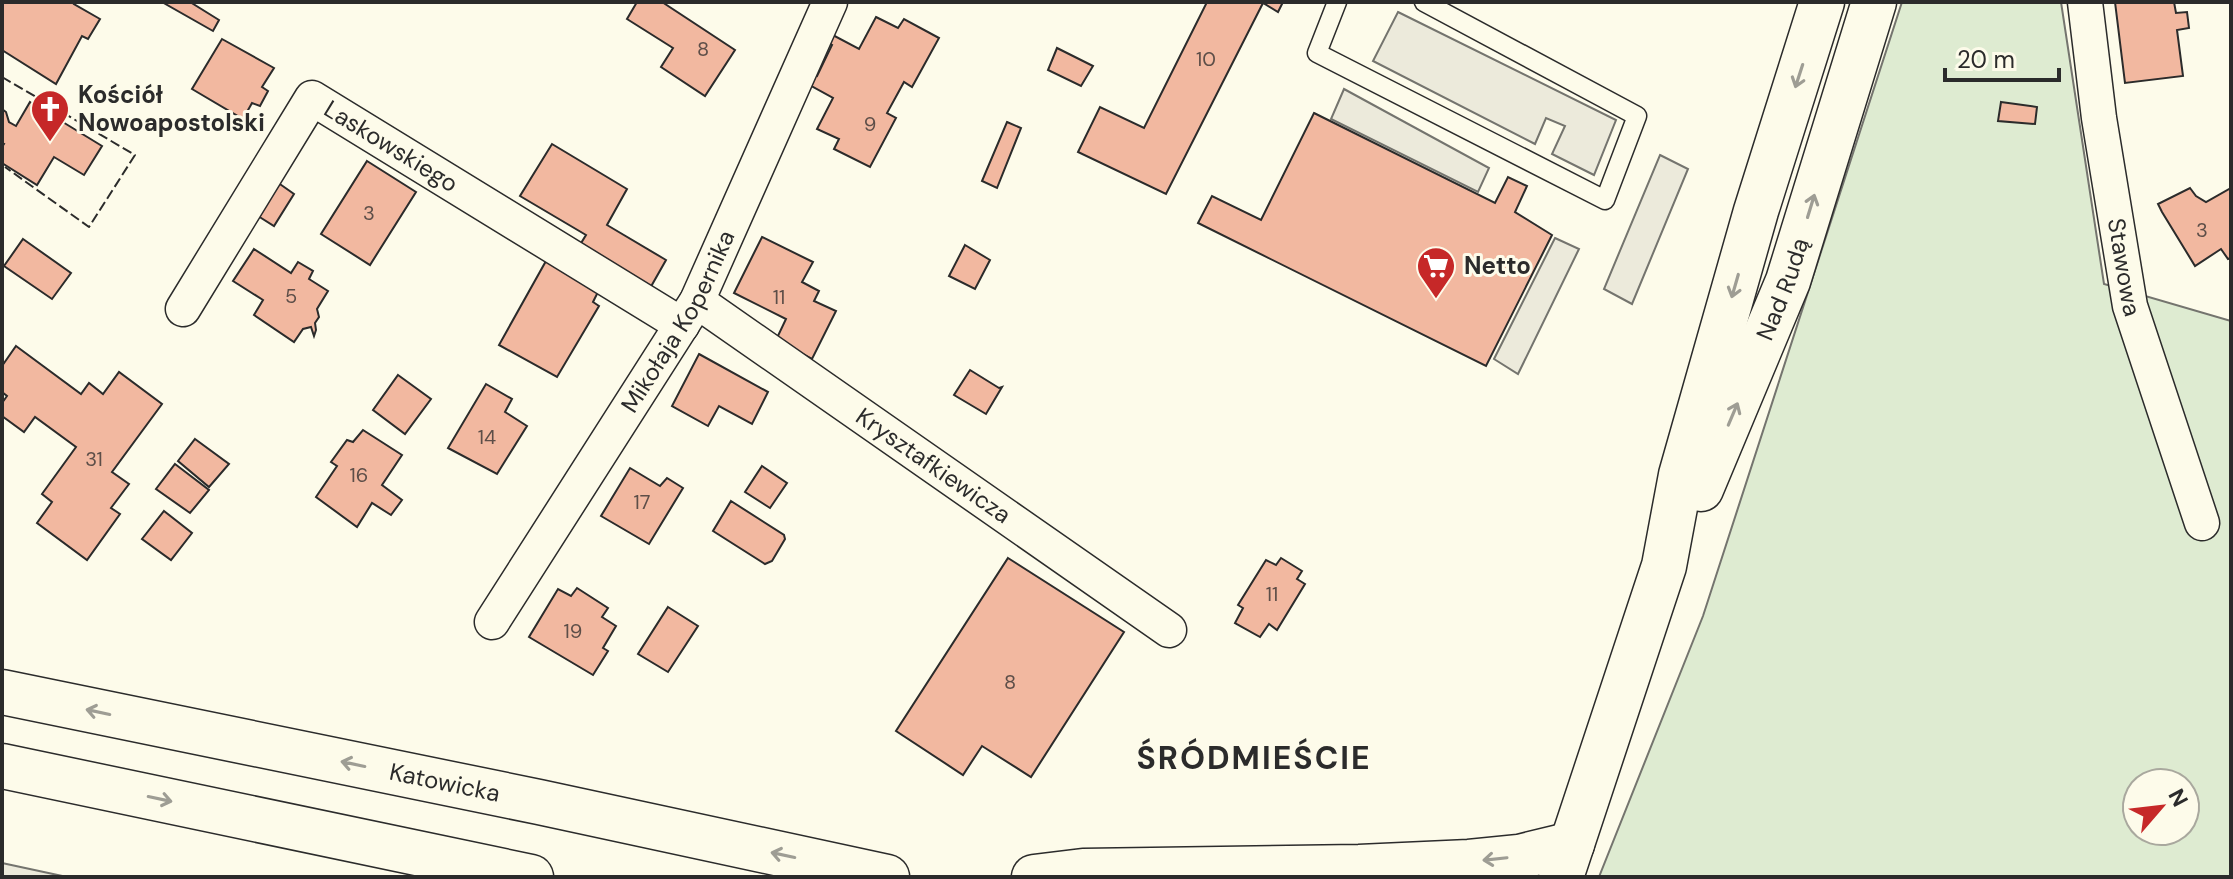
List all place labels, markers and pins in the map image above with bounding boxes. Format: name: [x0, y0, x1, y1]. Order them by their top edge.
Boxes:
place label: Kościół Nowoapostolski: [78, 79, 265, 138]
church icon: Kościół Nowoapostolski: [29, 88, 71, 143]
supermarket icon: Netto: [1415, 245, 1457, 300]
place label: Netto: [1464, 250, 1531, 281]

